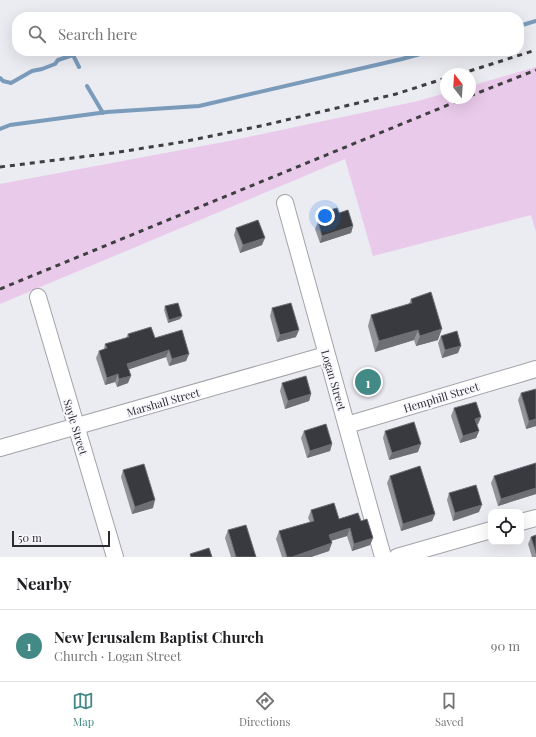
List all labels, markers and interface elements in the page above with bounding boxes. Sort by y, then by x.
search box [12,12,524,56]
icon: search [26,23,48,45]
text: Search here [58,24,137,44]
north arrow [440,68,476,104]
your location [315,206,335,226]
street label: Logan Street [318,348,350,412]
pin: 1 [355,367,381,397]
street label: Hemphill Street [401,378,481,416]
street label: Marshall Street [125,384,201,420]
street label: Sayle Street [60,397,92,457]
map controls [488,509,524,545]
button: locate [488,509,524,545]
scale bar [12,529,110,548]
text: 50 m [18,530,42,545]
text: Nearby [16,572,71,594]
text: New Jerusalem Baptist Church [54,627,264,647]
text: 1 [27,637,31,654]
text: 90 m [491,637,520,654]
text: Church · Logan Street [54,647,181,664]
tab: Map [72,690,94,729]
tab: Directions [239,690,290,729]
tab: Saved [435,690,464,729]

